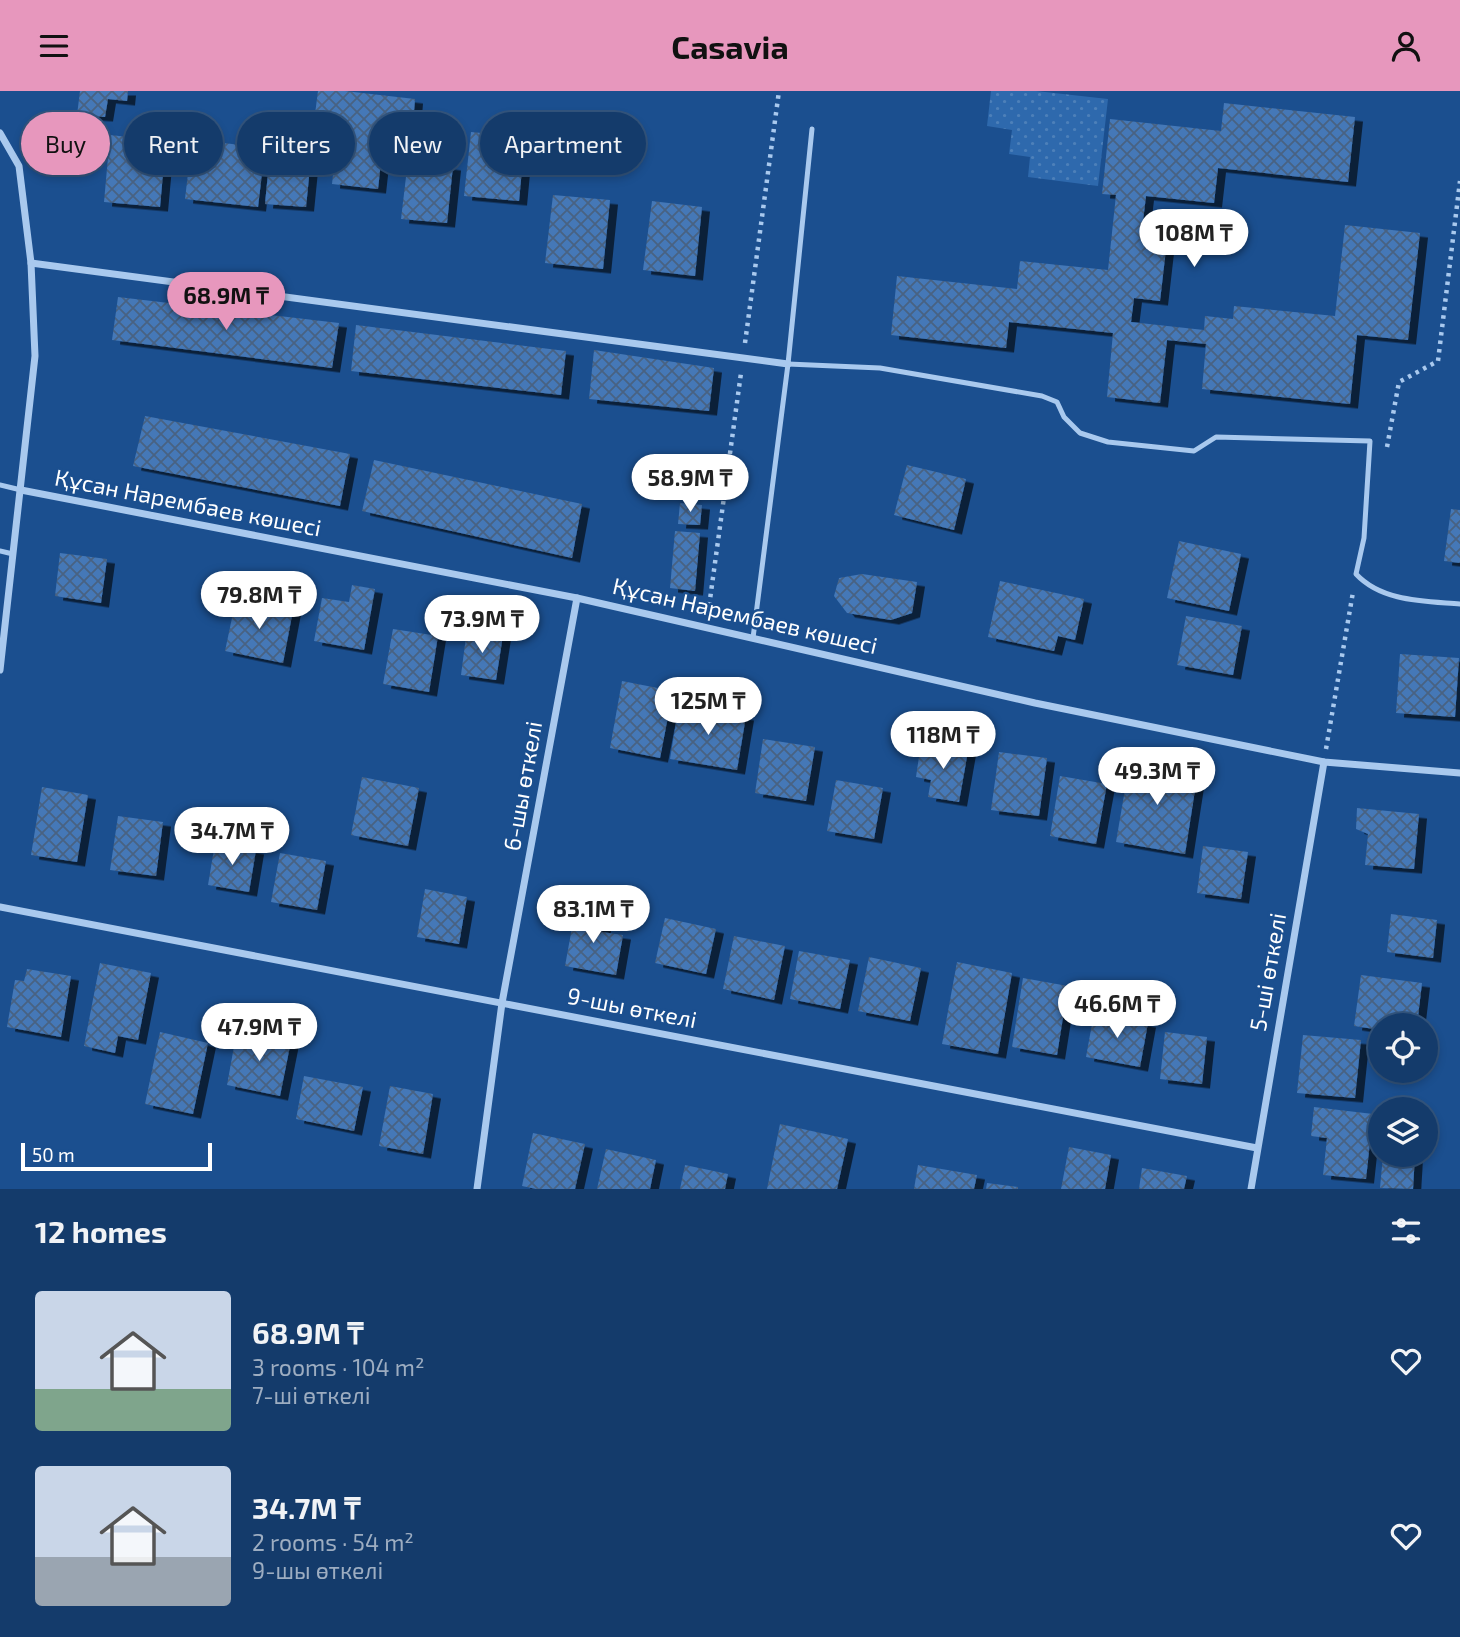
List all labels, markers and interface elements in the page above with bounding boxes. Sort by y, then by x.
icon: menu [35,27,73,65]
text: Casavia [671,27,789,65]
icon: person [1387,27,1425,65]
chip: Buy [21,112,110,175]
chip: Rent [124,112,223,175]
chip: Filters [237,112,355,175]
chip: New [369,112,466,175]
chip: Apartment [480,112,646,175]
pin: 108M ₸ [1137,209,1251,269]
text: 108M ₸ [1155,218,1233,246]
pin: 68.9M ₸ [161,273,291,332]
text: 68.9M ₸ [183,281,269,309]
pin: 58.9M ₸ [625,455,755,514]
street label: Құсан Нарембаев көшесі [53,462,324,542]
text: 58.9M ₸ [648,463,732,491]
pin: 79.8M ₸ [194,571,324,631]
street label: Құсан Нарембаев көшесі [610,571,880,659]
text: 79.8M ₸ [217,580,301,608]
pin: 73.9M ₸ [417,595,547,655]
text: 73.9M ₸ [441,604,523,632]
pin: 125M ₸ [651,677,765,737]
text: 125M ₸ [671,686,745,714]
pin: 118M ₸ [886,711,1000,771]
street label: 6-шы өткелі [497,719,547,853]
text: 118M ₸ [907,720,979,748]
pin: 49.3M ₸ [1092,747,1222,807]
text: 49.3M ₸ [1114,756,1200,784]
pin: 34.7M ₸ [167,807,297,867]
text: 34.7M ₸ [190,816,274,844]
pin: 83.1M ₸ [528,885,658,945]
text: 83.1M ₸ [553,894,633,922]
street label: 5-ші өткелі [1243,910,1291,1033]
street label: 9-шы өткелі [565,981,699,1033]
pin: 46.6M ₸ [1052,981,1182,1040]
text: 46.6M ₸ [1074,989,1160,1017]
pin: 47.9M ₸ [194,1003,324,1063]
text: 47.9M ₸ [217,1012,301,1040]
map controls [1368,1013,1438,1167]
button: locate [1368,1013,1438,1083]
button: layers [1368,1097,1438,1167]
scale bar [21,1140,212,1172]
text: 50 m [32,1143,75,1166]
icon: filters [1387,1212,1425,1250]
text: 12 homes [35,1213,167,1249]
text: 68.9M ₸ [252,1314,364,1350]
icon: home [91,1319,175,1403]
icon: heart [1387,1342,1425,1380]
text: 3 rooms · 104 m² [252,1353,424,1381]
text: 7-ші өткелі [252,1381,371,1409]
text: 34.7M ₸ [252,1489,361,1525]
icon: home [91,1494,175,1578]
icon: heart [1387,1517,1425,1555]
text: 2 rooms · 54 m² [252,1528,414,1556]
text: 9-шы өткелі [252,1556,383,1584]

